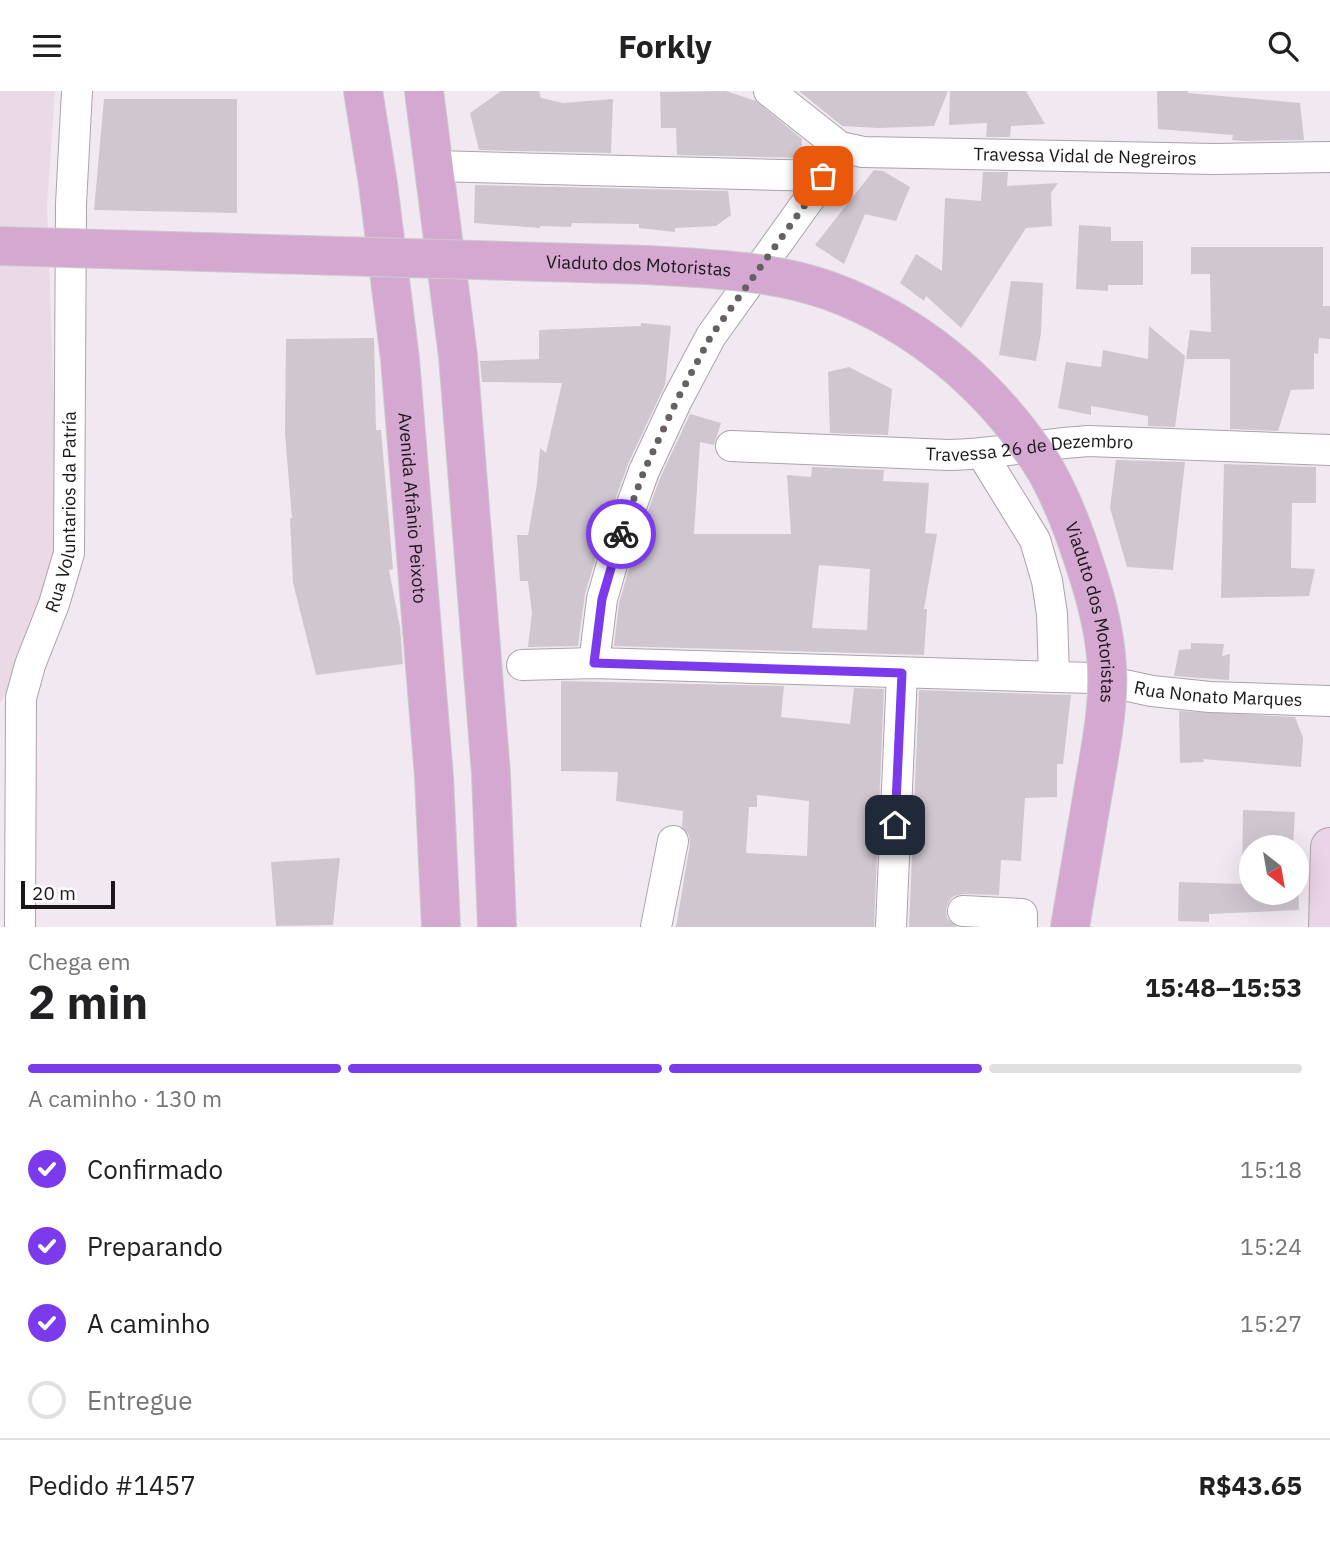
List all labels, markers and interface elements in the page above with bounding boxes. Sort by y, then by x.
text: Forkly [618,25,712,67]
icon: menu [28,27,66,65]
icon: search [1264,27,1302,65]
street label: Travessa Vidal de Negreiros [973,142,1197,170]
pin [793,146,853,206]
icon: bag [804,157,842,195]
street label: Viaduto dos Motoristas [546,250,732,282]
street label: Rua Voluntarios da Patría [40,411,81,616]
street label: Avenida Afrânio Peixoto [393,411,432,604]
street label: Travessa 26 de Dezembro [925,429,1134,466]
courier [586,499,656,569]
icon: bike [602,515,640,553]
street label: Viaduto dos Motoristas [1060,518,1119,704]
street label: Rua Nonato Marques [1132,675,1303,711]
pin [865,795,925,855]
icon: home [876,806,914,844]
north arrow [1239,835,1309,905]
map controls [1239,835,1309,905]
scale bar [21,878,116,910]
text: 20 m [32,881,76,905]
text: Chega em [28,946,130,976]
text: 15:48–15:53 [1145,970,1302,1004]
text: 2 min [28,972,148,1032]
text: A caminho · 130 m [28,1083,222,1113]
icon: check [28,1150,66,1188]
text: Confirmado [87,1152,223,1186]
text: 15:18 [1240,1154,1302,1184]
icon: check [28,1227,66,1265]
text: Preparando [87,1229,223,1263]
text: 15:24 [1240,1231,1302,1261]
icon: check [28,1304,66,1342]
text: A caminho [87,1306,210,1340]
text: 15:27 [1240,1308,1302,1338]
text: Entregue [87,1383,192,1417]
text: Pedido #1457 [28,1468,196,1502]
text: R$43.65 [1198,1468,1302,1502]

